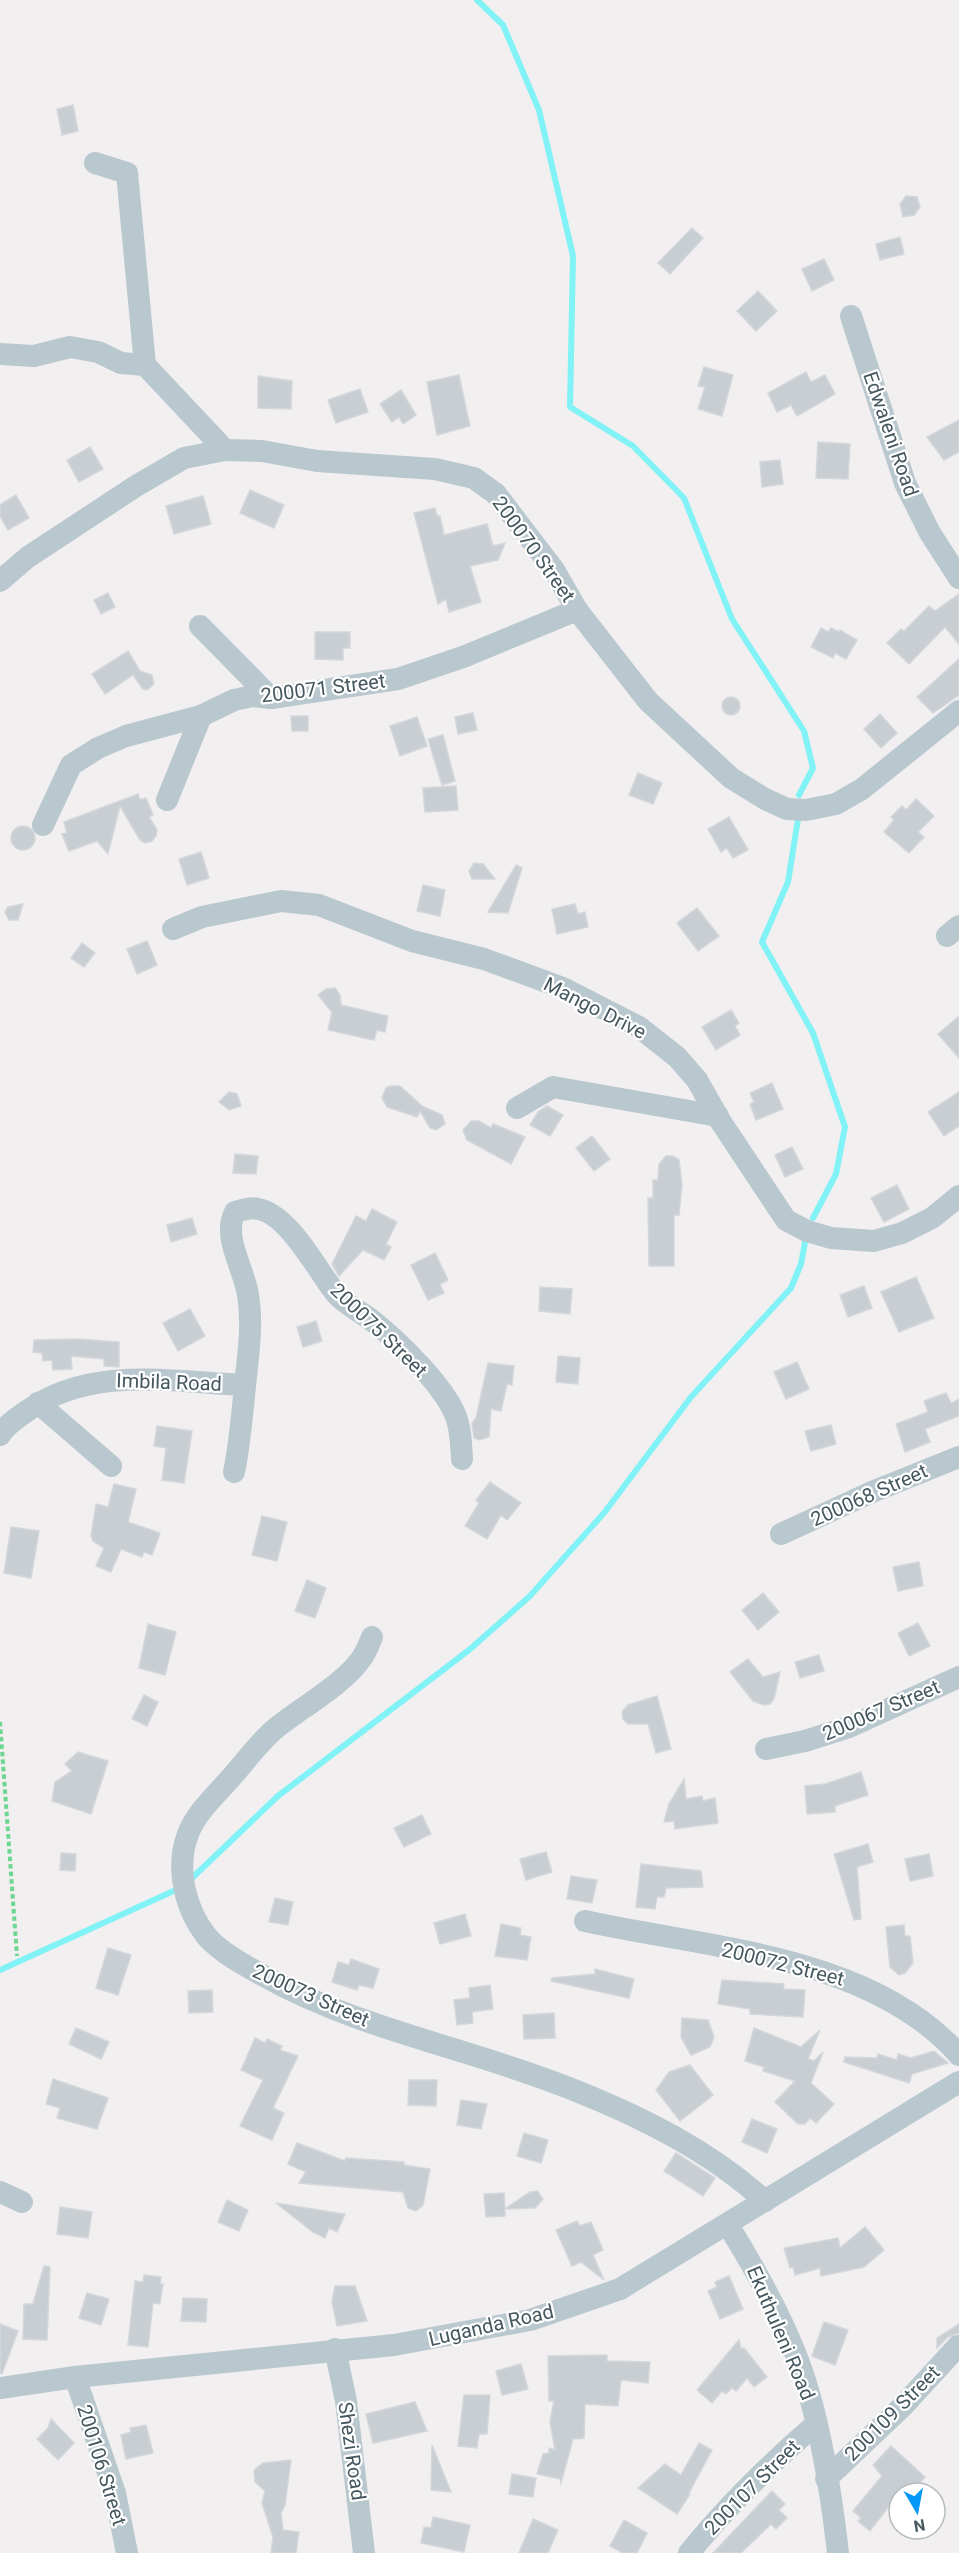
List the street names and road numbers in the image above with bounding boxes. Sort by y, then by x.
street label: Edwaleni Road [858,368,924,500]
street label: 200070 Street [488,491,580,607]
street label: 200071 Street [259,668,387,708]
street label: Mango Drive [540,972,650,1044]
street label: 200075 Street [326,1278,432,1382]
street label: Imbila Road [116,1368,222,1396]
street label: 200068 Street [807,1459,931,1531]
street label: 200067 Street [819,1674,943,1746]
street label: 200072 Street [719,1937,847,1991]
street label: 200073 Street [249,1959,373,2031]
street label: Ekuthuleni Road [742,2262,820,2404]
street label: Luganda Road [426,2299,556,2351]
street label: 200109 Street [839,2360,945,2466]
street label: Shezi Road [333,2400,371,2502]
street label: 200106 Street [72,2402,132,2528]
street label: 200107 Street [699,2434,805,2540]

